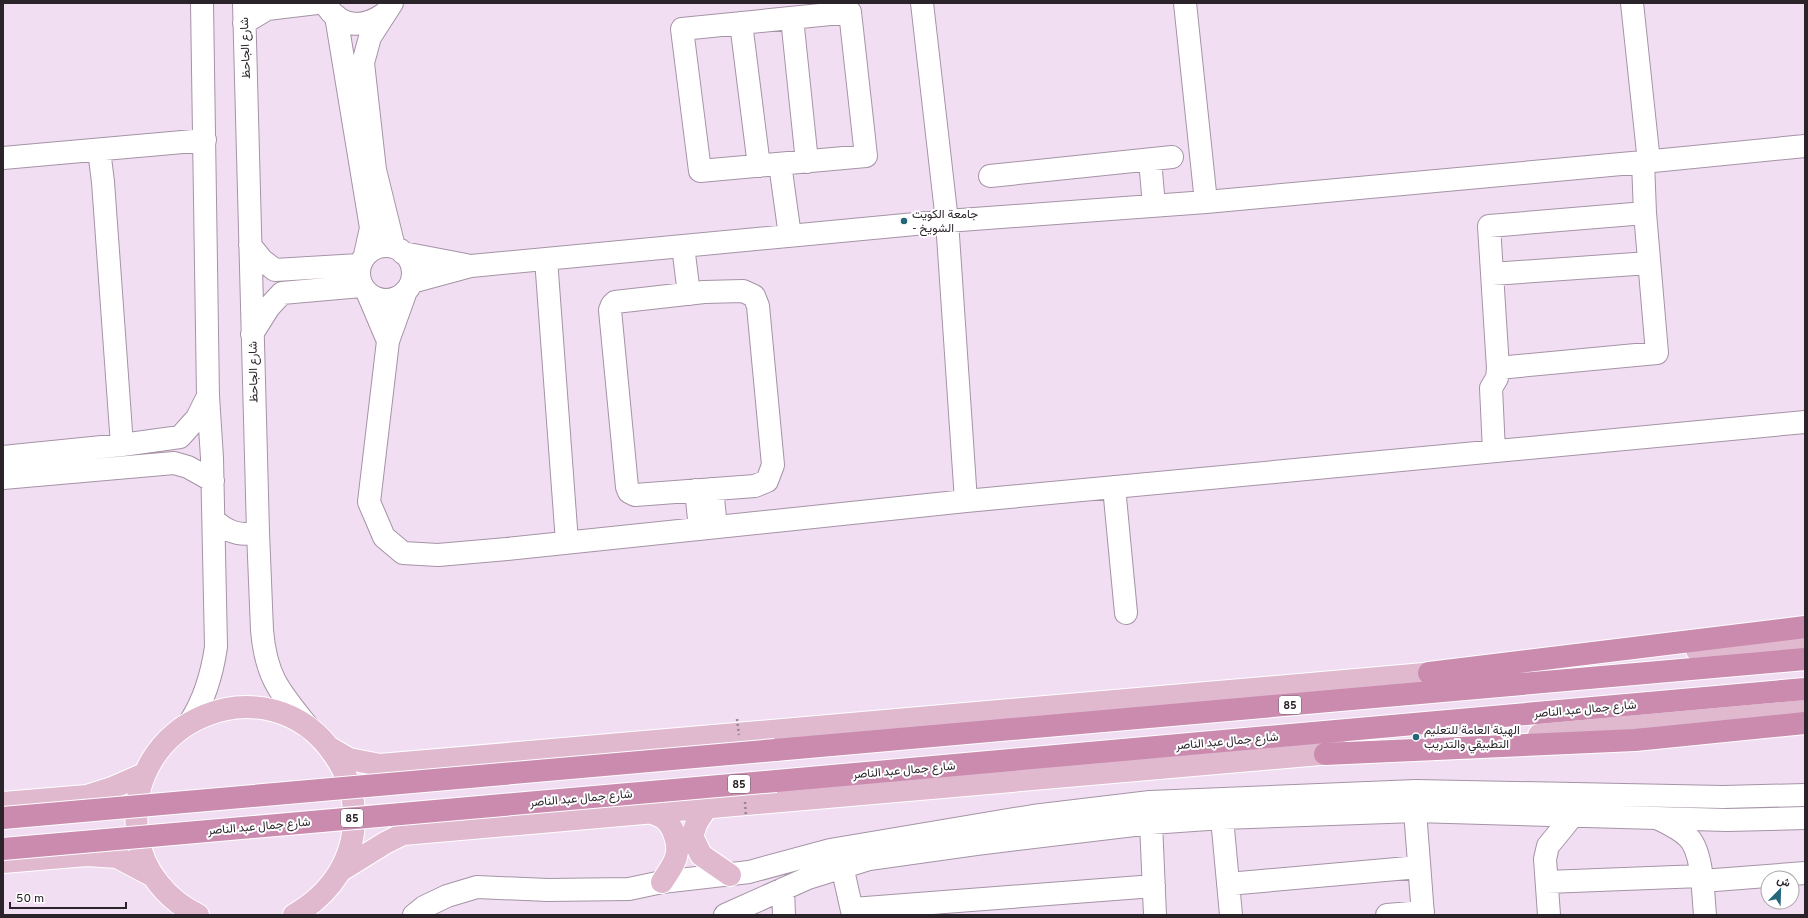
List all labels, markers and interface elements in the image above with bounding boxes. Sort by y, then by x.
street label: شارع الجاحظ [237,17,255,79]
place label: جامعة الكويت - الشويخ [912,207,978,237]
marker: جامعة الكويت - الشويخ [899,216,909,226]
street label: شارع الجاحظ [245,341,263,403]
road number: 85 [1279,696,1301,714]
street label: شارع جمال عبد الناصر [1532,698,1637,723]
place label: الهيئة العامة للتعليم التطبيقي والتدريب [1424,723,1520,754]
street label: شارع جمال عبد الناصر [1174,730,1279,755]
marker: الهيئة العامة للتعليم التطبيقي والتدريب [1411,732,1421,742]
street label: شارع جمال عبد الناصر [851,759,956,784]
road number: 85 [728,775,750,793]
street label: شارع جمال عبد الناصر [528,787,633,812]
road number: 85 [341,809,363,827]
street label: شارع جمال عبد الناصر [206,815,311,840]
north arrow [1760,870,1800,910]
text: ش [1775,873,1792,891]
scale bar [10,884,126,910]
text: 50 m [16,891,44,907]

